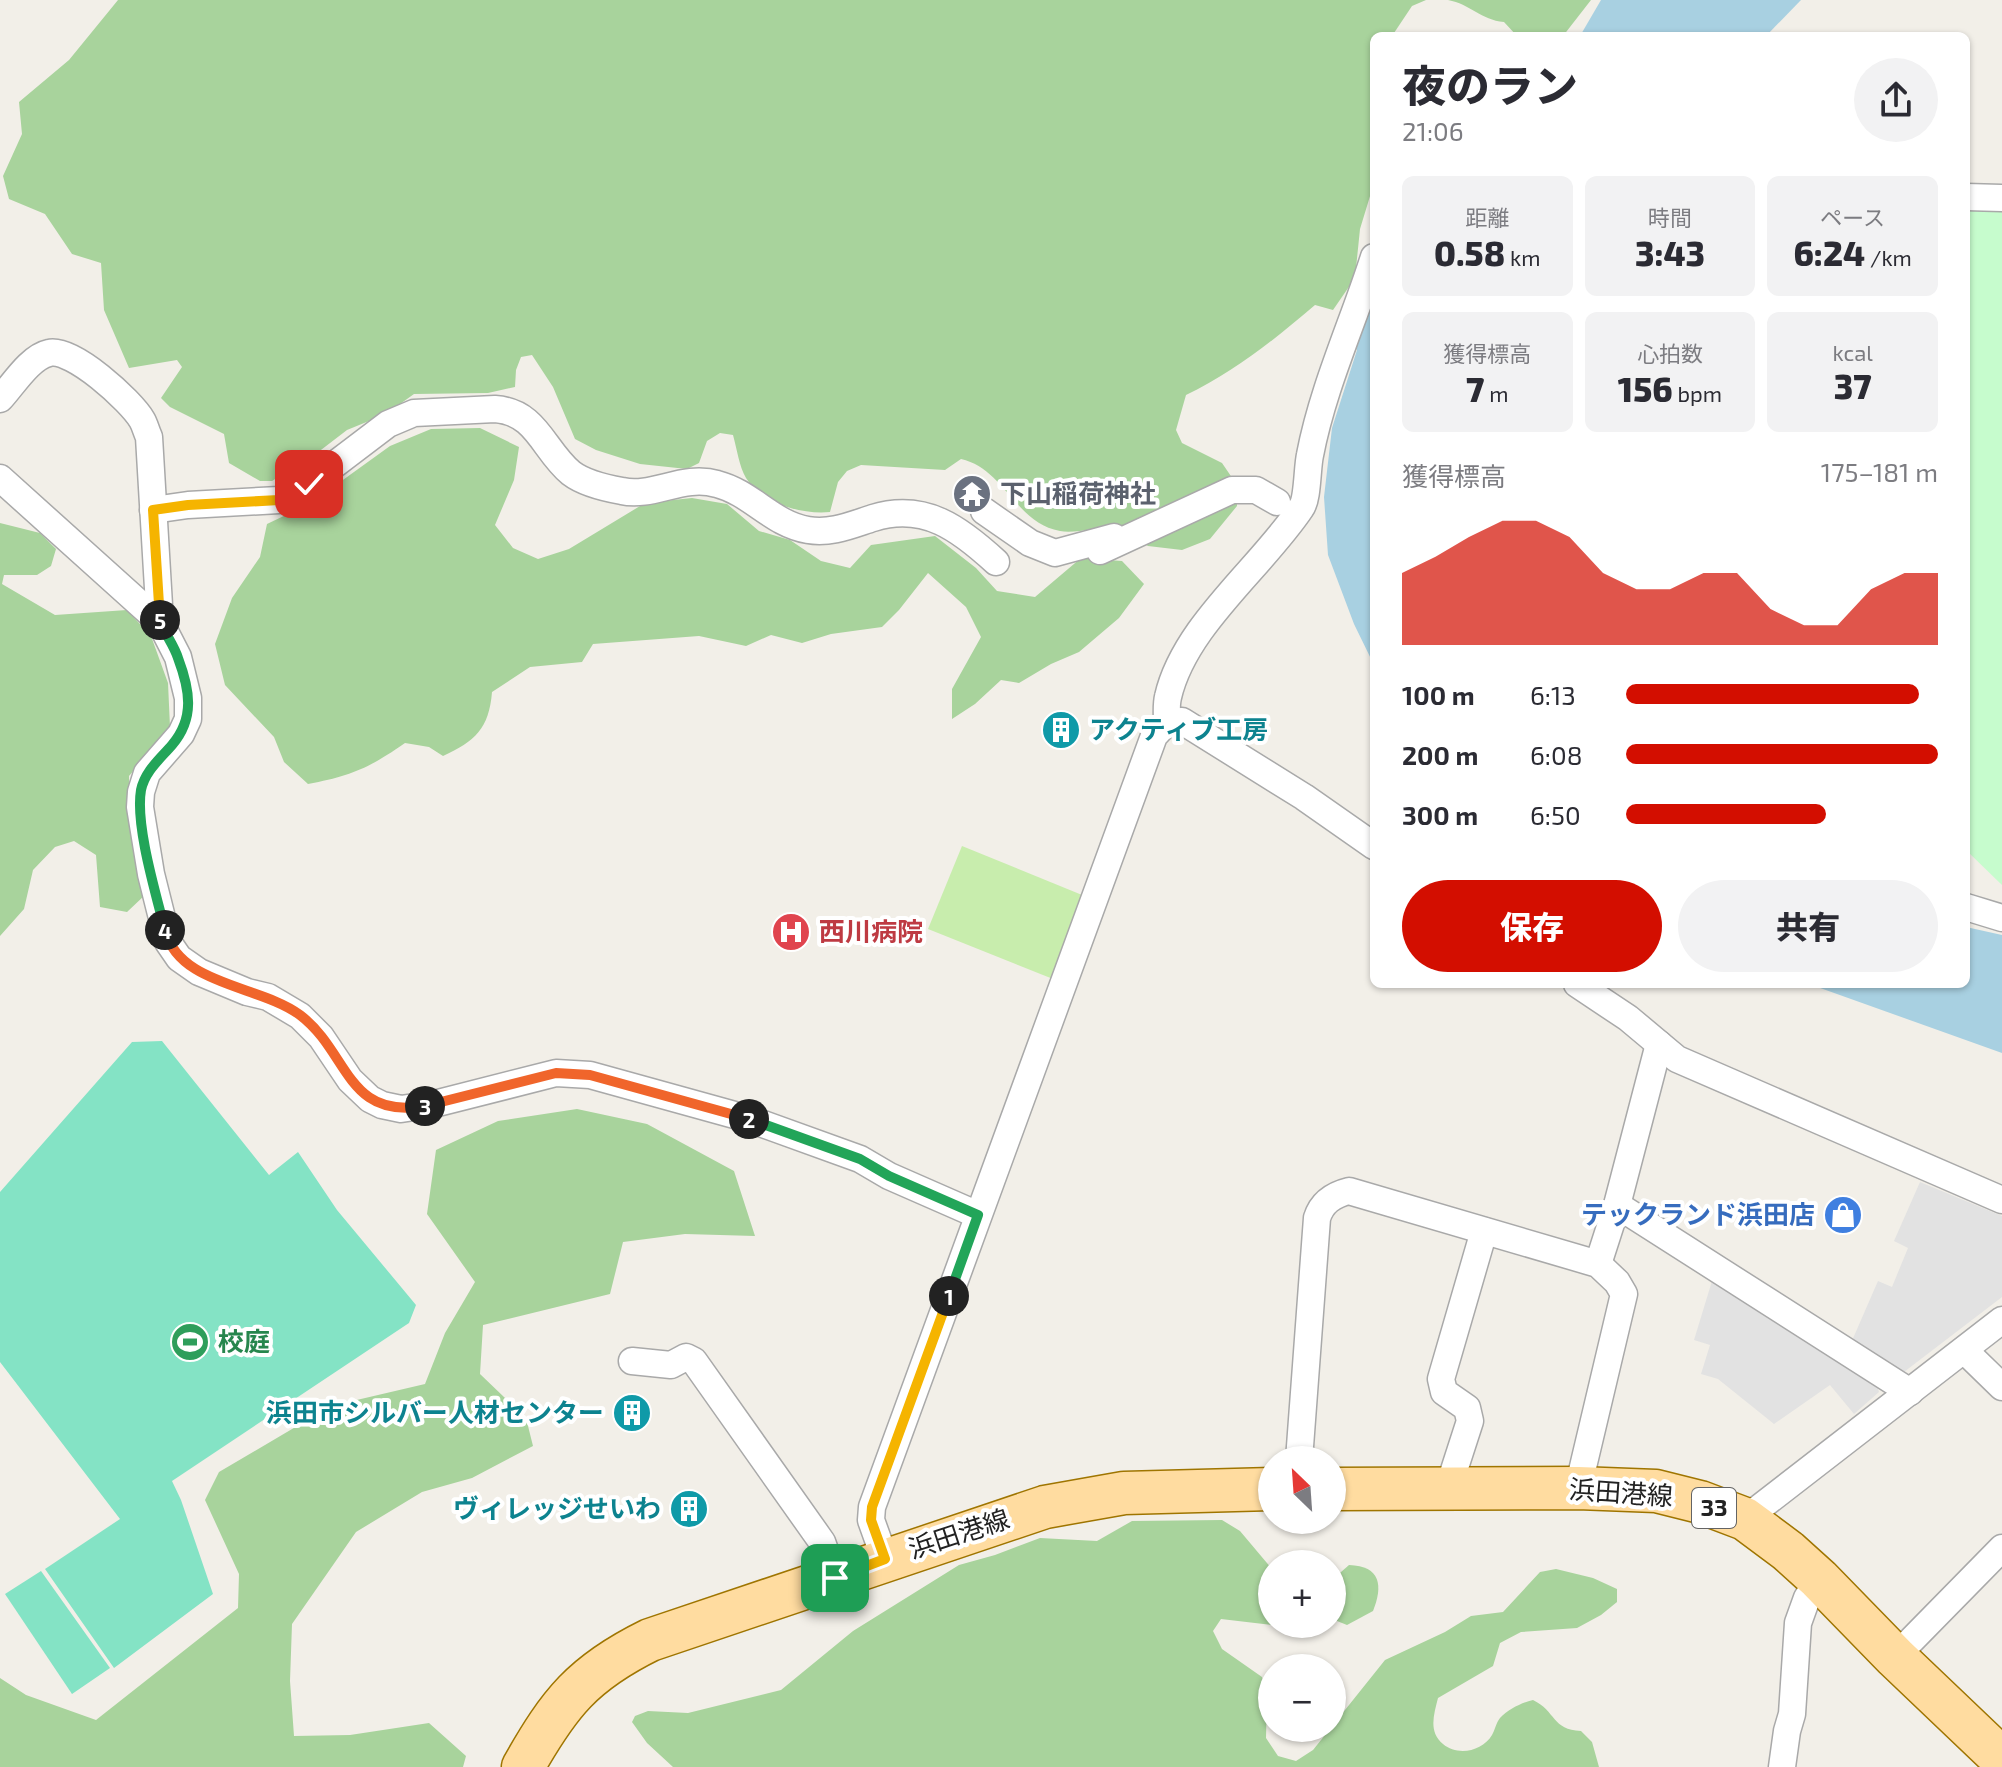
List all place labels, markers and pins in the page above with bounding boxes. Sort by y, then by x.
pin [275,450,343,518]
temple icon: 下山稲荷神社 [951,473,993,515]
place label: 下山稲荷神社 [1000,477,1156,508]
pin: 5 [140,600,180,640]
building icon: アクティブ工房 [1040,709,1082,751]
place label: アクティブ工房 [1089,713,1268,744]
pin: 4 [145,910,185,950]
hospital icon: 西川病院 [770,911,812,953]
place label: 西川病院 [819,915,923,946]
pin: 3 [405,1086,445,1126]
pin: 2 [729,1099,769,1139]
shop icon: テックランド浜田店 [1822,1194,1864,1236]
place label: テックランド浜田店 [1581,1198,1815,1229]
pin: 1 [929,1276,969,1316]
sports icon: 校庭 [169,1321,211,1363]
place label: 校庭 [218,1325,270,1356]
building icon: 浜田市シルバー人材センター [611,1392,653,1434]
place label: 浜田市シルバー人材センター [266,1396,604,1427]
building icon: ヴィレッジせいわ [668,1488,710,1530]
place label: ヴィレッジせいわ [453,1492,661,1523]
pin [801,1544,869,1612]

